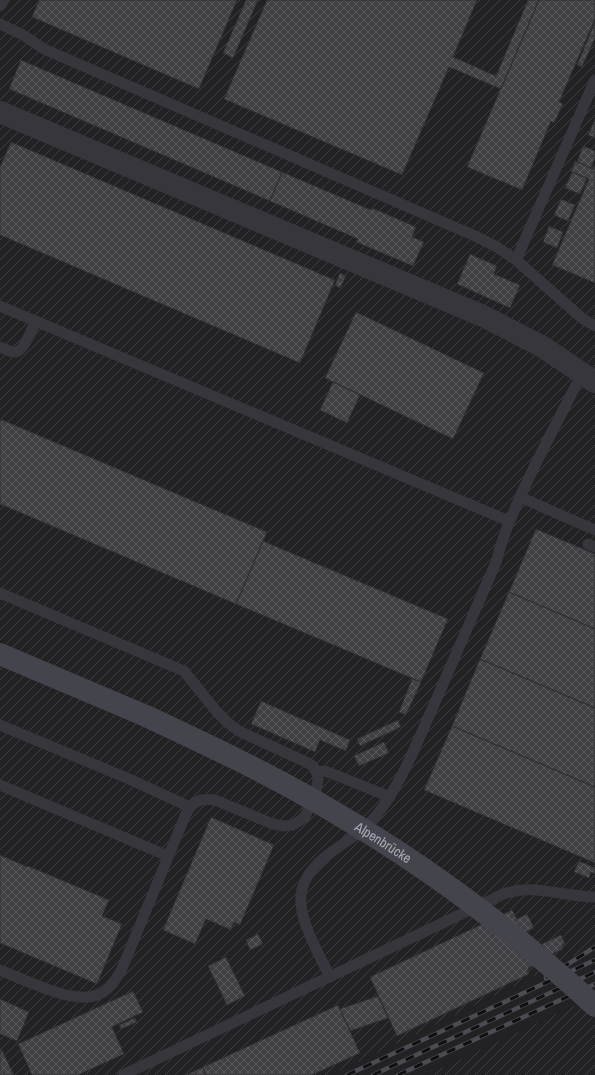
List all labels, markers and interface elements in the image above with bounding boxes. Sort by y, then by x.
street label: Alpenbrücke [351,817,415,867]

